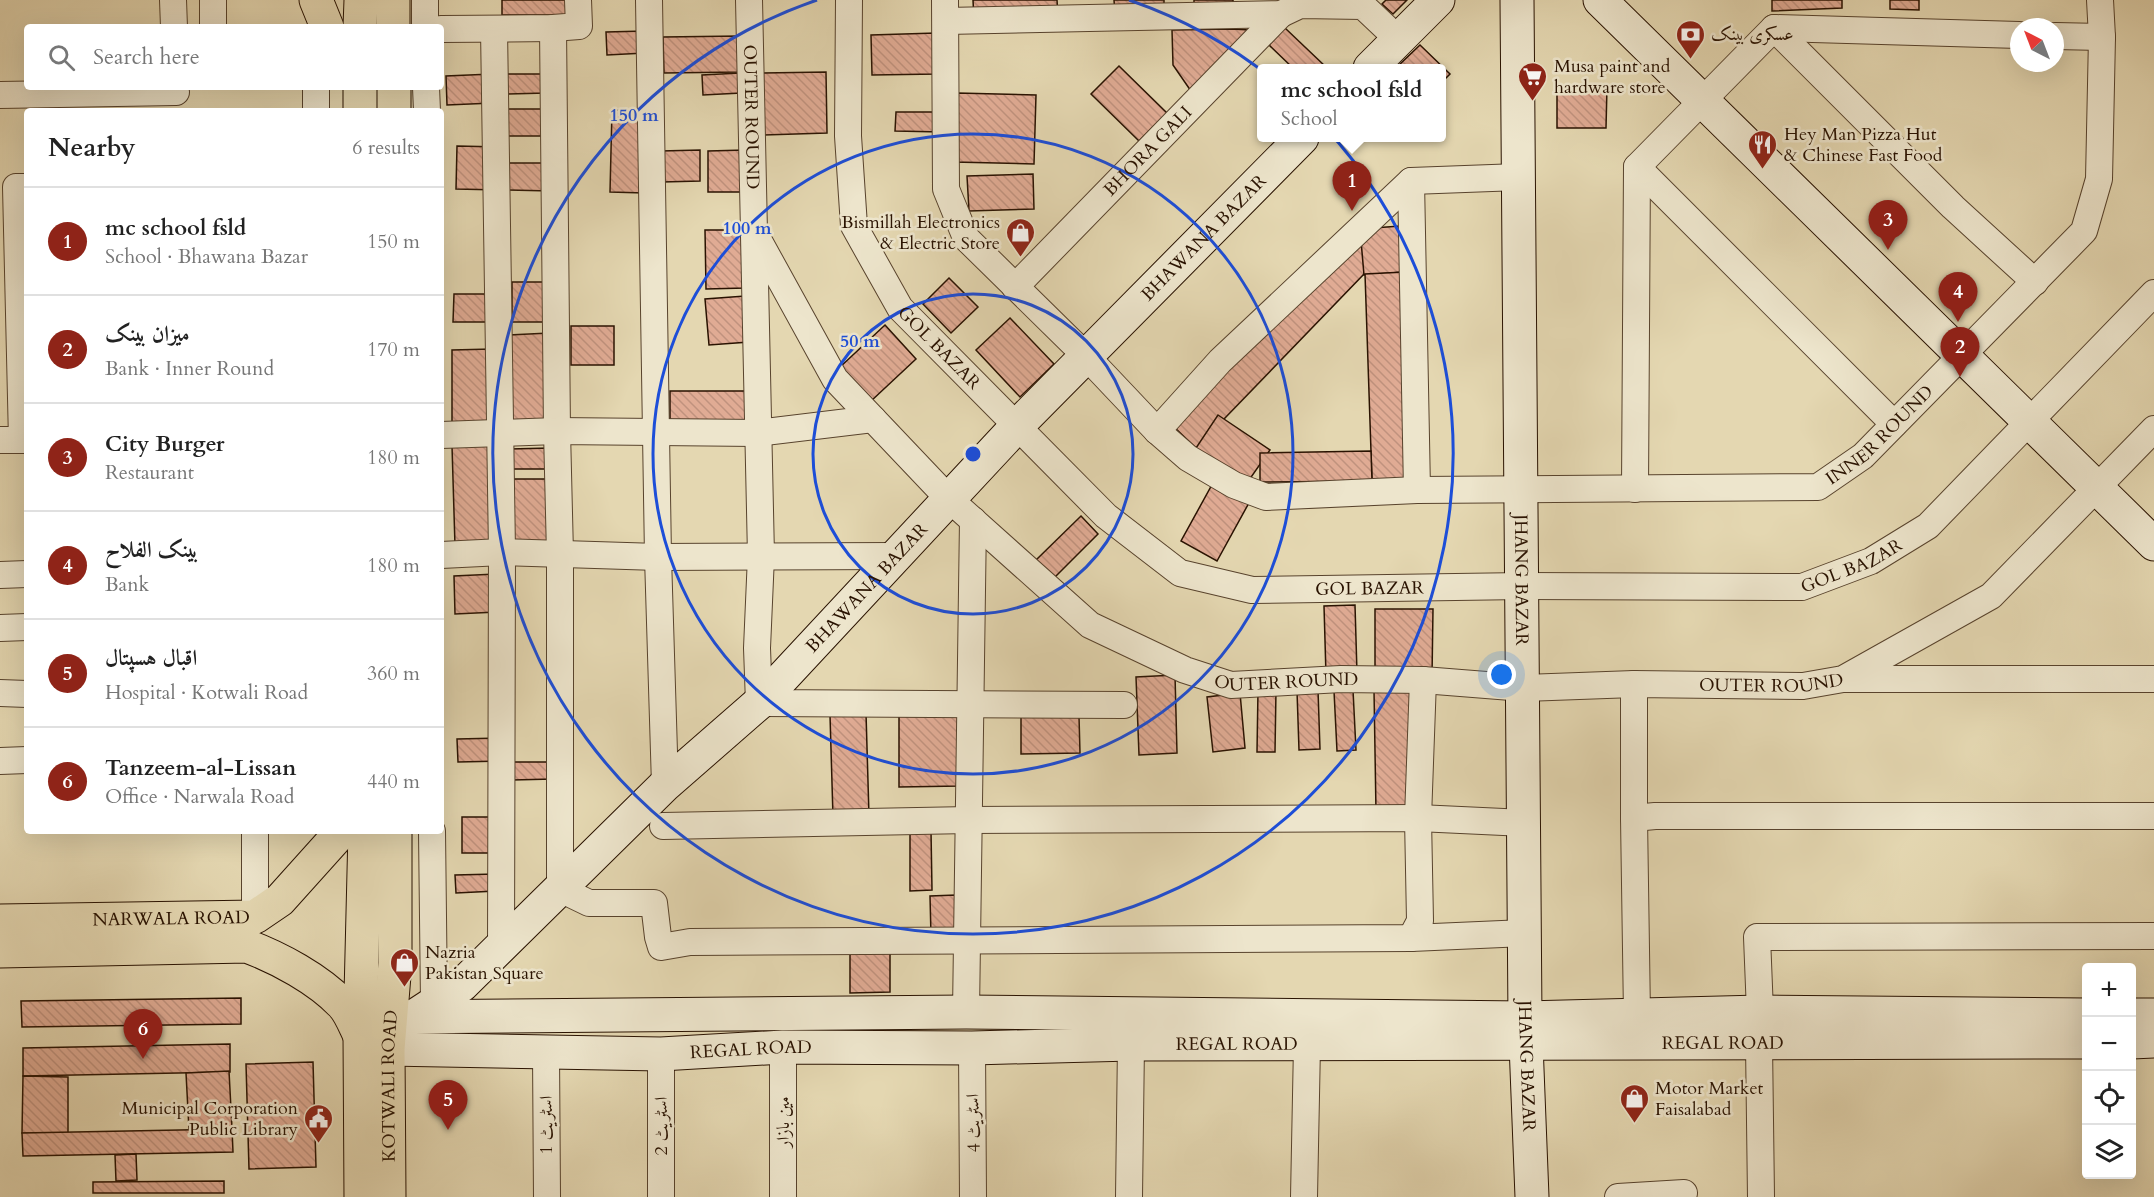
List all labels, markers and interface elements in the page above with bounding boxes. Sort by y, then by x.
bank icon: عسکری بینک [1674,18,1706,60]
north arrow [2010,18,2064,72]
place label: عسکری بینک [1711,22,1794,47]
search box [24,24,444,90]
icon: search [45,41,78,74]
text: Search here [93,42,200,72]
street label: OUTER ROUND [737,44,765,190]
place label: Musa paint and hardware store [1554,54,1671,100]
supermarket icon: Musa paint and hardware store [1517,60,1549,102]
popup [1257,64,1446,142]
text: mc school fsld [1281,75,1422,105]
street label: BHORA GALI [1098,101,1198,202]
text: 150 m [609,103,659,128]
text: School [1281,105,1338,132]
place label: Hey Man Pizza Hut & Chinese Fast Food [1784,122,1943,168]
restaurant icon: Hey Man Pizza Hut & Chinese Fast Food [1747,128,1779,170]
text: Nearby [48,130,136,165]
text: 6 results [352,134,420,161]
pin: 1 [1332,162,1372,211]
street label: BHAWANA BAZAR [1136,169,1273,307]
pin: 3 [1868,200,1908,250]
place label: Bismillah Electronics & Electric Store [841,210,1000,256]
text: mc school fsld [105,213,246,243]
text: 100 m [722,216,772,241]
shop icon: Bismillah Electronics & Electric Store [1005,216,1037,258]
text: 1 [62,228,73,255]
text: 150 m [367,228,420,255]
text: School · Bhawana Bazar [105,243,308,270]
pin: 4 [1938,272,1978,322]
street label: GOL BAZAR [892,301,986,396]
text: میزان بینک [105,319,190,349]
pin: 2 [1940,328,1980,377]
text: 50 m [840,329,880,354]
text: 2 [62,336,73,363]
text: 170 m [367,336,420,363]
text: Bank · Inner Round [105,355,274,382]
street label: INNER ROUND [1821,380,1939,491]
text: City Burger [105,429,225,459]
text: 3 [62,444,73,471]
text: 180 m [367,444,420,471]
centre of rings [963,444,983,464]
text: Restaurant [105,459,194,486]
street label: JHANG BAZAR [1508,511,1534,646]
street label: BHAWANA BAZAR [800,517,934,658]
street label: GOL BAZAR [1797,533,1907,599]
text: بینک الفلاح [105,535,198,565]
text: 4 [62,552,73,579]
text: 180 m [367,552,420,579]
text: Bank [105,571,149,598]
street label: GOL BAZAR [1315,575,1425,602]
text: اقبال ہسپتال [105,643,197,673]
text: 5 [62,660,73,687]
text: 360 m [367,660,420,687]
your location [1487,660,1516,689]
street label: OUTER ROUND [1210,667,1358,698]
street label: OUTER ROUND [1699,667,1845,699]
text: Hospital · Kotwali Road [105,679,308,706]
text: Tanzeem-al-Lissan [105,753,296,783]
text: 6 [62,768,73,795]
text: 440 m [367,768,420,795]
text: Office · Narwala Road [105,783,294,810]
street label: NARWALA ROAD [92,905,250,933]
place label: Nazria Pakistan Square [425,940,544,986]
shop icon: Nazria Pakistan Square [388,946,420,988]
map controls [2082,963,2136,1179]
button: + [2082,963,2136,1017]
street label: JHANG BAZAR [1512,997,1541,1133]
street label: KOTWALI ROAD [376,1009,404,1162]
pin: 6 [124,1010,162,1059]
button: − [2082,1017,2136,1071]
street label: REGAL ROAD [1662,1031,1784,1056]
street label: REGAL ROAD [1176,1032,1298,1057]
street label: REGAL ROAD [689,1035,812,1065]
button: locate [2082,1071,2136,1125]
place label: Motor Market Faisalabad [1655,1076,1764,1122]
pin: 5 [428,1080,468,1130]
shop icon: Motor Market Faisalabad [1618,1082,1650,1124]
street label: اسٹریٹ 4 [960,1093,987,1153]
place label: Municipal Corporation Public Library [121,1096,299,1142]
street label: اسٹریٹ 1 [534,1096,559,1154]
street label: مین بازار [771,1096,796,1150]
street label: اسٹریٹ 2 [649,1097,674,1155]
public building icon: Municipal Corporation Public Library [303,1102,335,1144]
button: layers [2082,1125,2136,1179]

